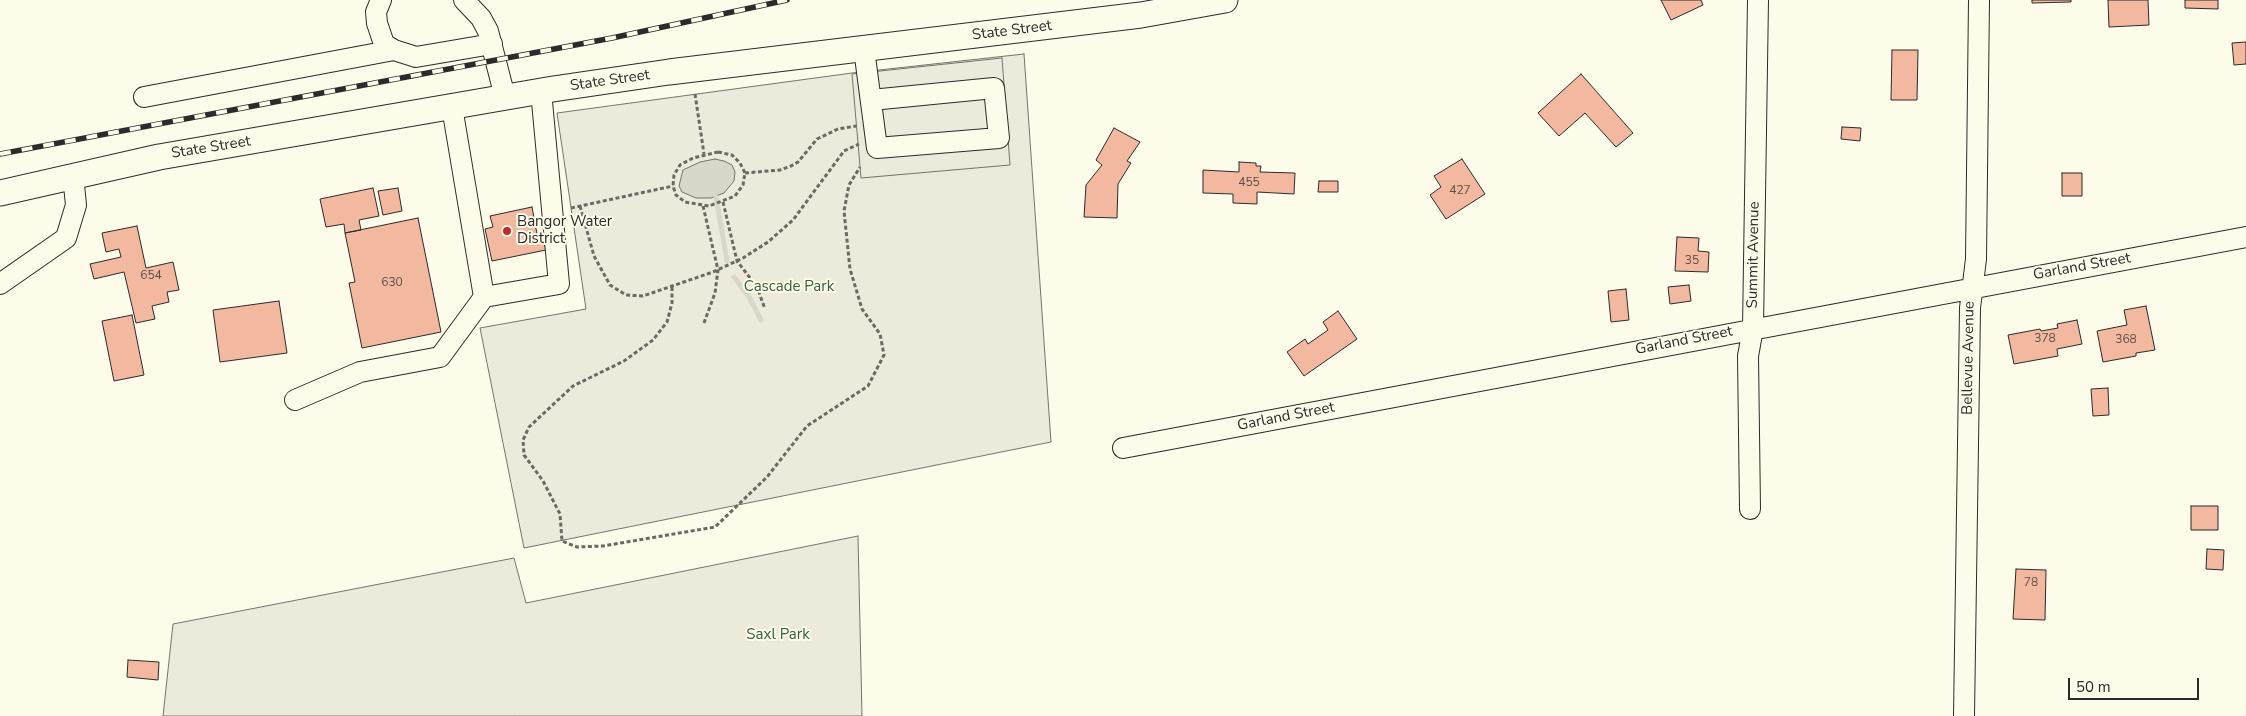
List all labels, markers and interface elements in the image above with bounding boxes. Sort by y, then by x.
street label: State Street [971,17,1053,45]
street label: State Street [569,66,651,96]
street label: State Street [170,133,252,163]
house number: 455 [1238,176,1260,190]
house number: 427 [1449,184,1471,198]
street label: Summit Avenue [1744,201,1764,309]
place label: Bangor Water District [517,213,612,248]
marker: Bangor Water District [501,225,513,237]
street label: Garland Street [2032,250,2132,284]
house number: 35 [1685,254,1699,268]
house number: 654 [140,269,162,283]
house number: 630 [381,276,403,290]
park label: Cascade Park [744,278,834,296]
street label: Bellevue Avenue [1959,301,1979,415]
street label: Garland Street [1634,323,1734,359]
house number: 378 [2034,332,2056,346]
house number: 368 [2115,333,2137,347]
street label: Garland Street [1236,399,1336,435]
house number: 78 [2024,576,2038,590]
park label: Saxl Park [746,626,810,644]
scale bar [2071,668,2202,700]
text: 50 m [2076,677,2111,697]

